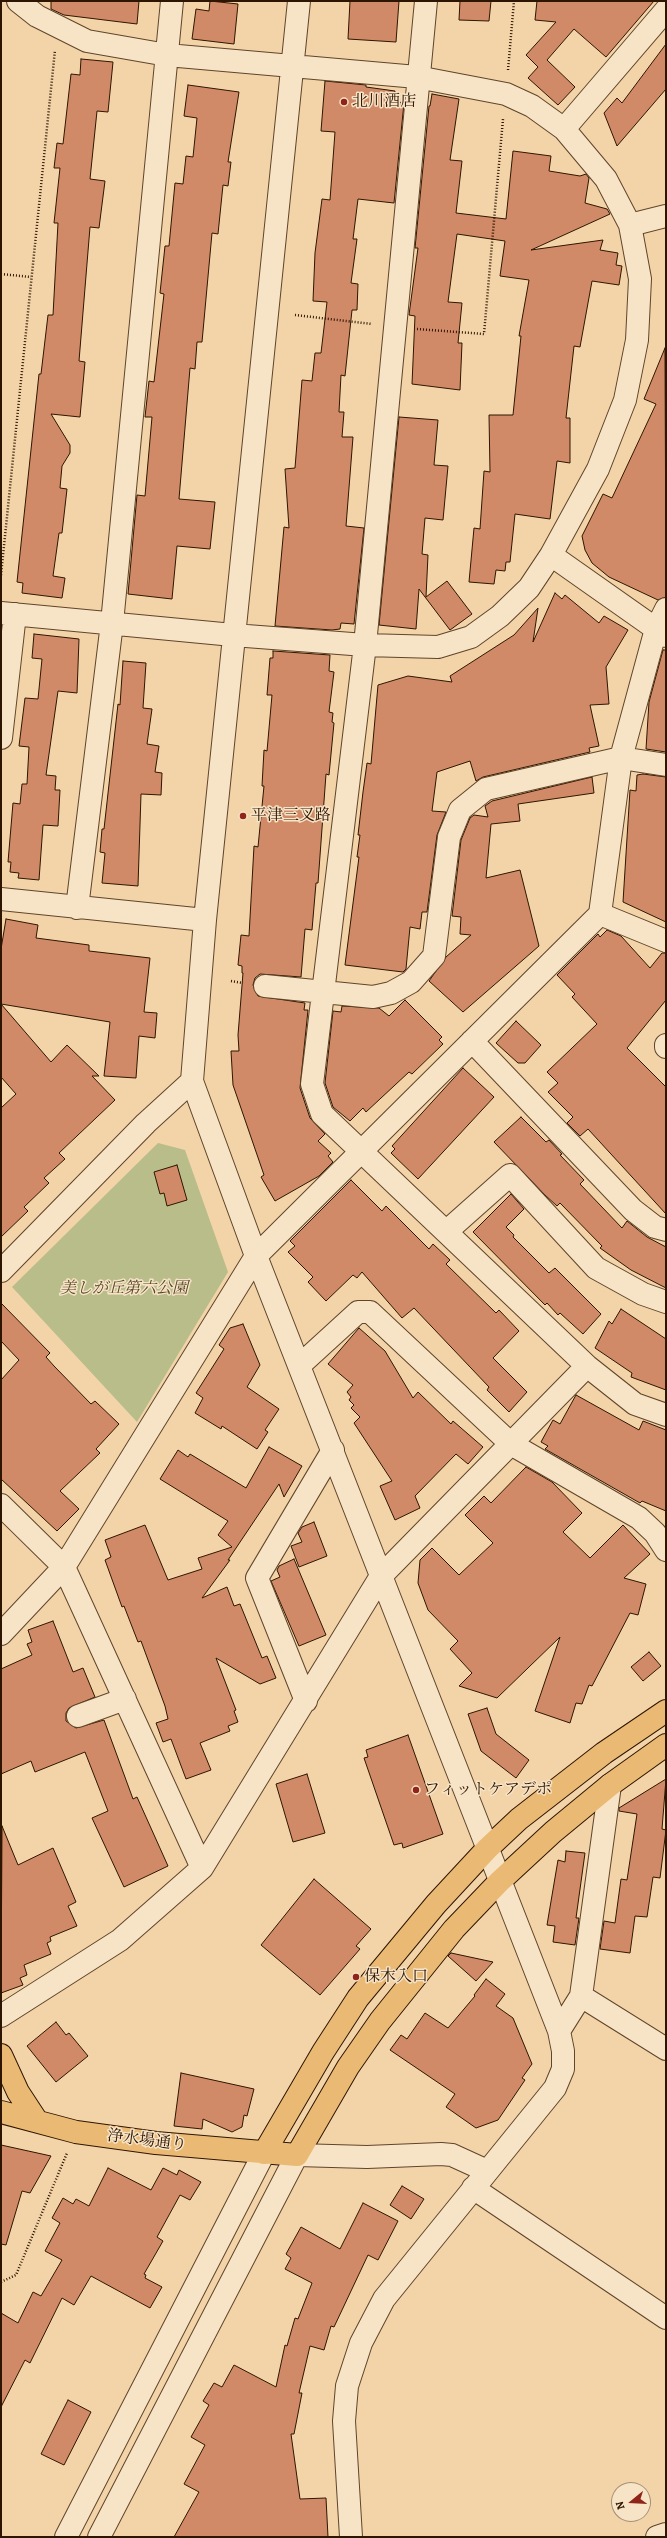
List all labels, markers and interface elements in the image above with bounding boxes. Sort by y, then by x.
place label: 北川酒店 [352,92,416,112]
marker: 北川酒店 [339,97,349,107]
place label: 平津三叉路 [251,806,331,826]
marker: 平津三叉路 [238,811,248,821]
park label: 美しが丘第六公園 [60,1279,188,1299]
place label: フィットケアデポ [424,1780,552,1800]
marker: フィットケアデポ [411,1785,421,1795]
place label: 保木入口 [364,1967,428,1987]
marker: 保木入口 [351,1972,361,1982]
street label: 浄水場通り [106,2127,188,2155]
north arrow [611,2482,651,2522]
text: N [612,2499,628,2512]

